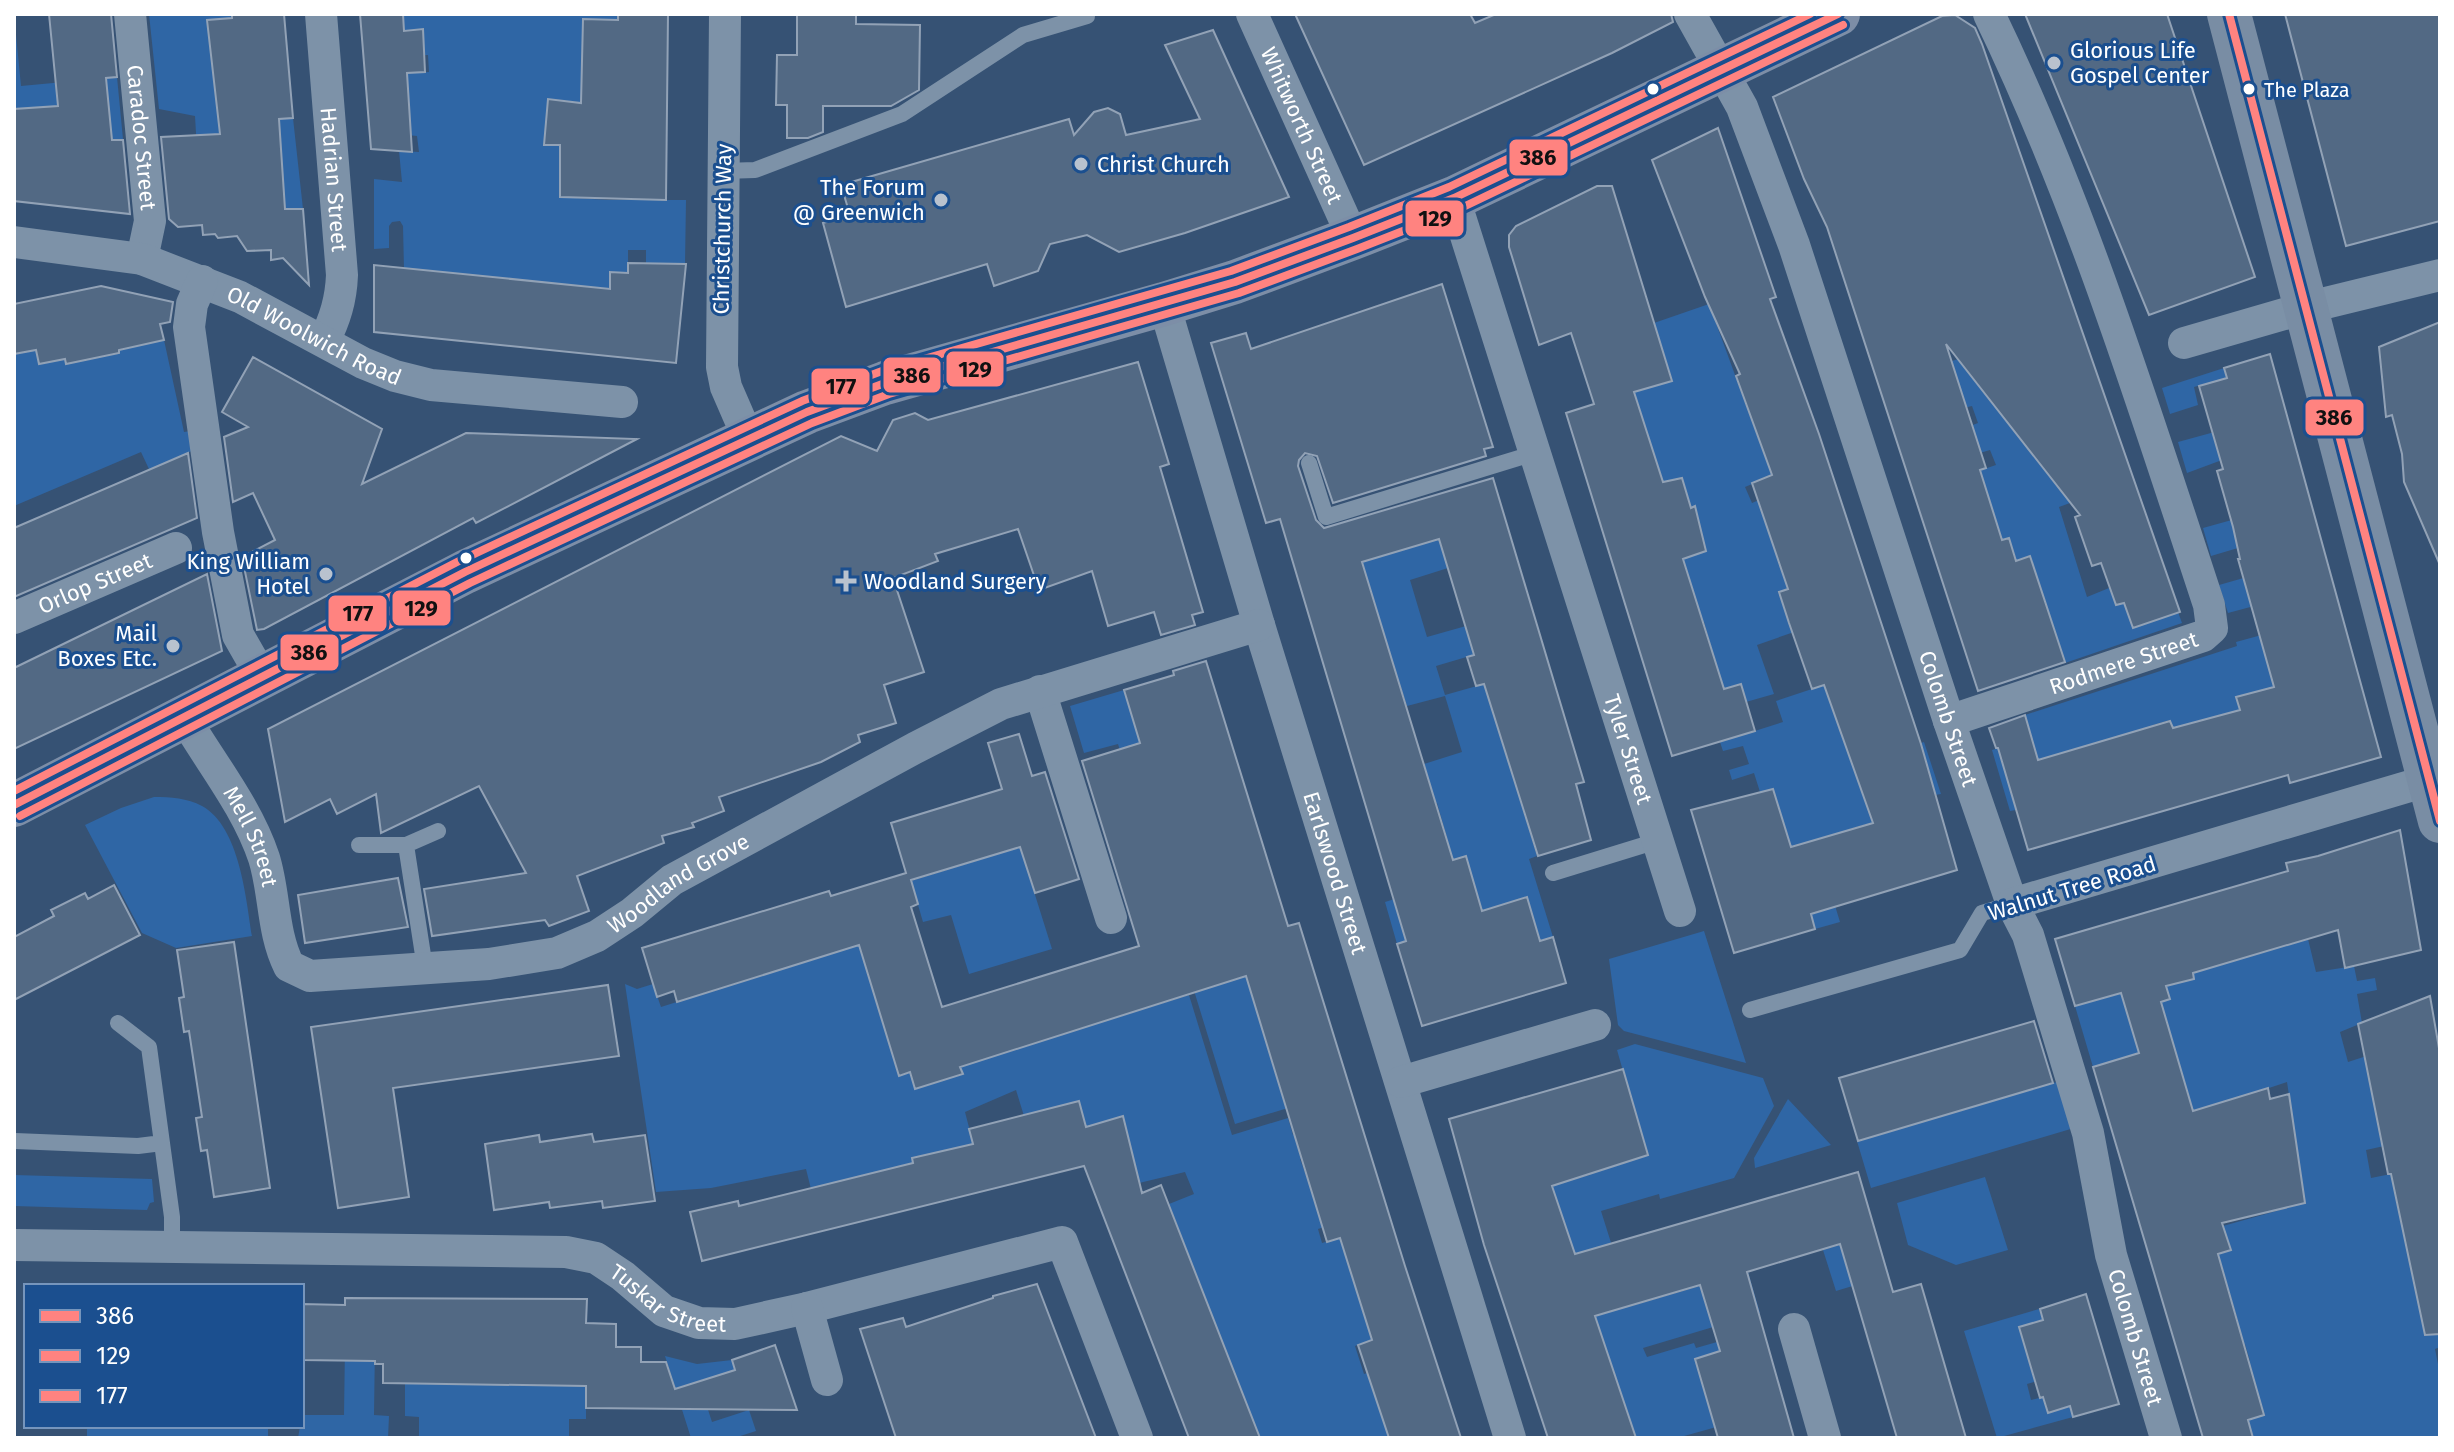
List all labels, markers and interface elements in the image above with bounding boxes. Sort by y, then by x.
place label: Glorious Life Gospel Center [2070,37,2210,89]
street label: Whitworth Street [1255,43,1349,208]
marker: Glorious Life Gospel Center [2045,54,2063,72]
street label: Caradoc Street [121,64,162,211]
place label: The Plaza [2264,78,2350,102]
unlabelled marker [1645,81,1661,97]
marker: The Plaza [2241,81,2257,97]
street label: Hadrian Street [315,106,353,253]
line badge: 386 [1508,138,1569,177]
street label: Christchurch Way [708,143,737,315]
text: 386 [1519,144,1556,171]
place label: Christ Church [1097,151,1230,178]
marker: Christ Church [1072,155,1090,173]
place label: The Forum @ Greenwich [793,174,925,226]
marker: The Forum @ Greenwich [932,191,950,209]
line badge: 129 [1404,199,1465,238]
text: 129 [1418,205,1452,232]
street label: Old Woolwich Road [223,280,405,391]
line badge: 129 [945,350,1005,388]
line badge: 386 [882,356,942,394]
text: 129 [958,356,992,383]
text: 386 [893,362,930,389]
line badge: 177 [810,367,871,406]
text: 177 [826,373,856,400]
line badge: 386 [2304,398,2365,437]
text: 386 [2315,404,2352,431]
street label: Orlop Street [34,547,156,620]
place label: King William Hotel [186,548,310,600]
unlabelled marker [458,550,474,566]
marker: King William Hotel [317,565,335,583]
place label: Woodland Surgery [864,568,1047,595]
marker: Woodland Surgery [835,570,857,592]
line badge: 129 [391,589,452,627]
line badge: 177 [327,594,388,633]
text: 129 [404,595,438,622]
text: 177 [343,600,373,627]
place label: Mail Boxes Etc. [57,620,157,672]
street label: Rodmere Street [2046,626,2202,701]
line badge: 386 [279,633,340,672]
marker: Mail Boxes Etc. [164,637,182,655]
text: 386 [290,639,327,666]
street label: Colomb Street [1913,647,1983,790]
street label: Tyler Street [1598,691,1658,807]
street label: Mell Street [217,781,283,889]
street label: Earlswood Street [1297,788,1373,958]
street label: Woodland Grove [602,828,754,939]
street label: Walnut Tree Road [1985,850,2159,927]
street label: Tuskar Street [605,1258,727,1338]
street label: Colomb Street [2102,1266,2169,1409]
legend [24,1284,304,1428]
text: 386 [96,1302,134,1330]
text: 129 [96,1342,131,1370]
text: 177 [96,1382,128,1410]

